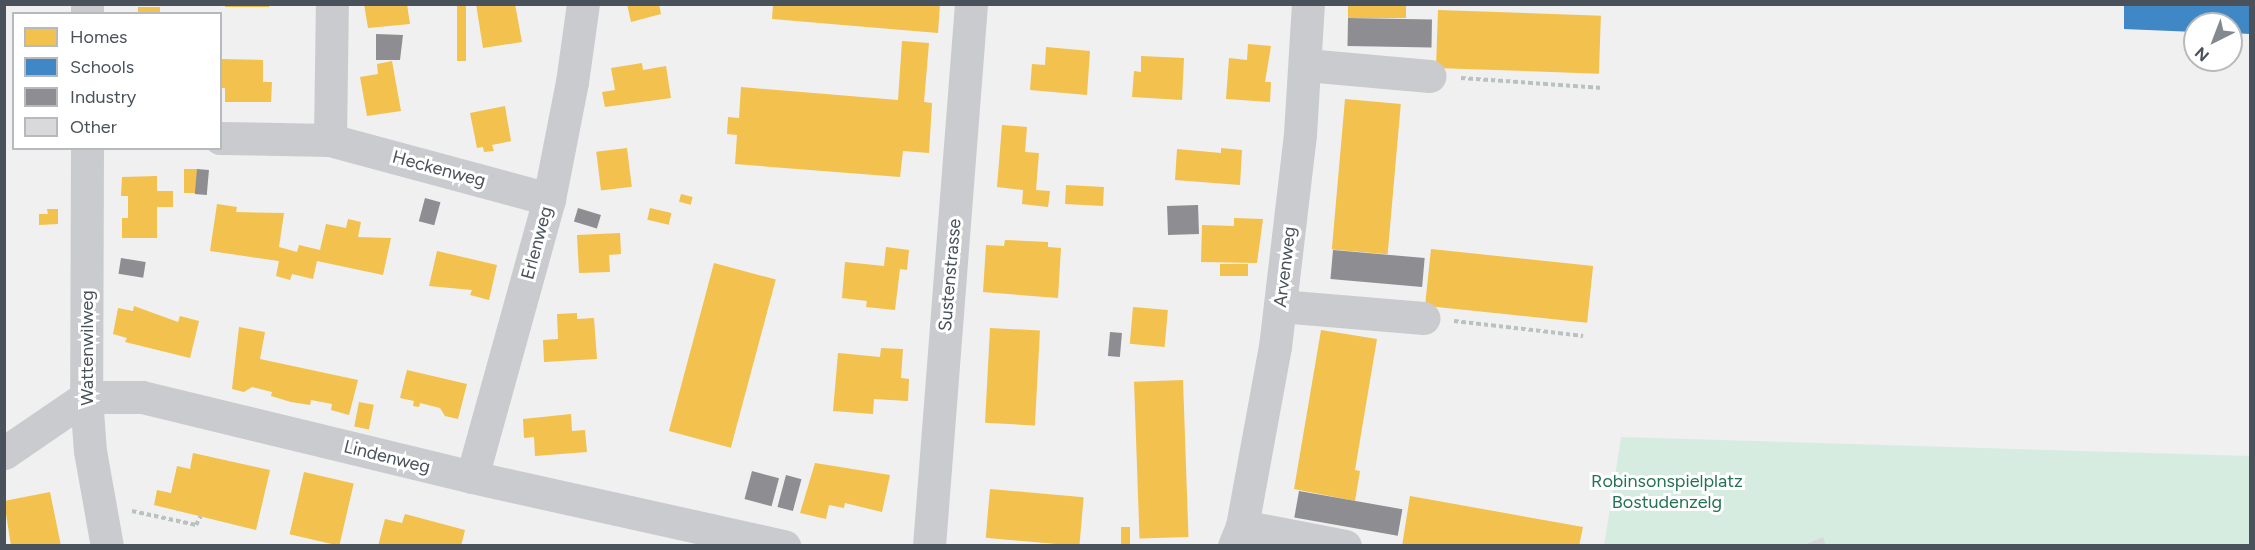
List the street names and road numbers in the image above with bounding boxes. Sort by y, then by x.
street label: Heckenweg [390,146,488,192]
street label: Erlenweg [517,204,557,282]
street label: Sustenstrasse [934,218,966,332]
street label: Arvenweg [1269,225,1301,309]
street label: Wattenwilweg [76,290,98,406]
street label: Lindenweg [342,436,432,478]

